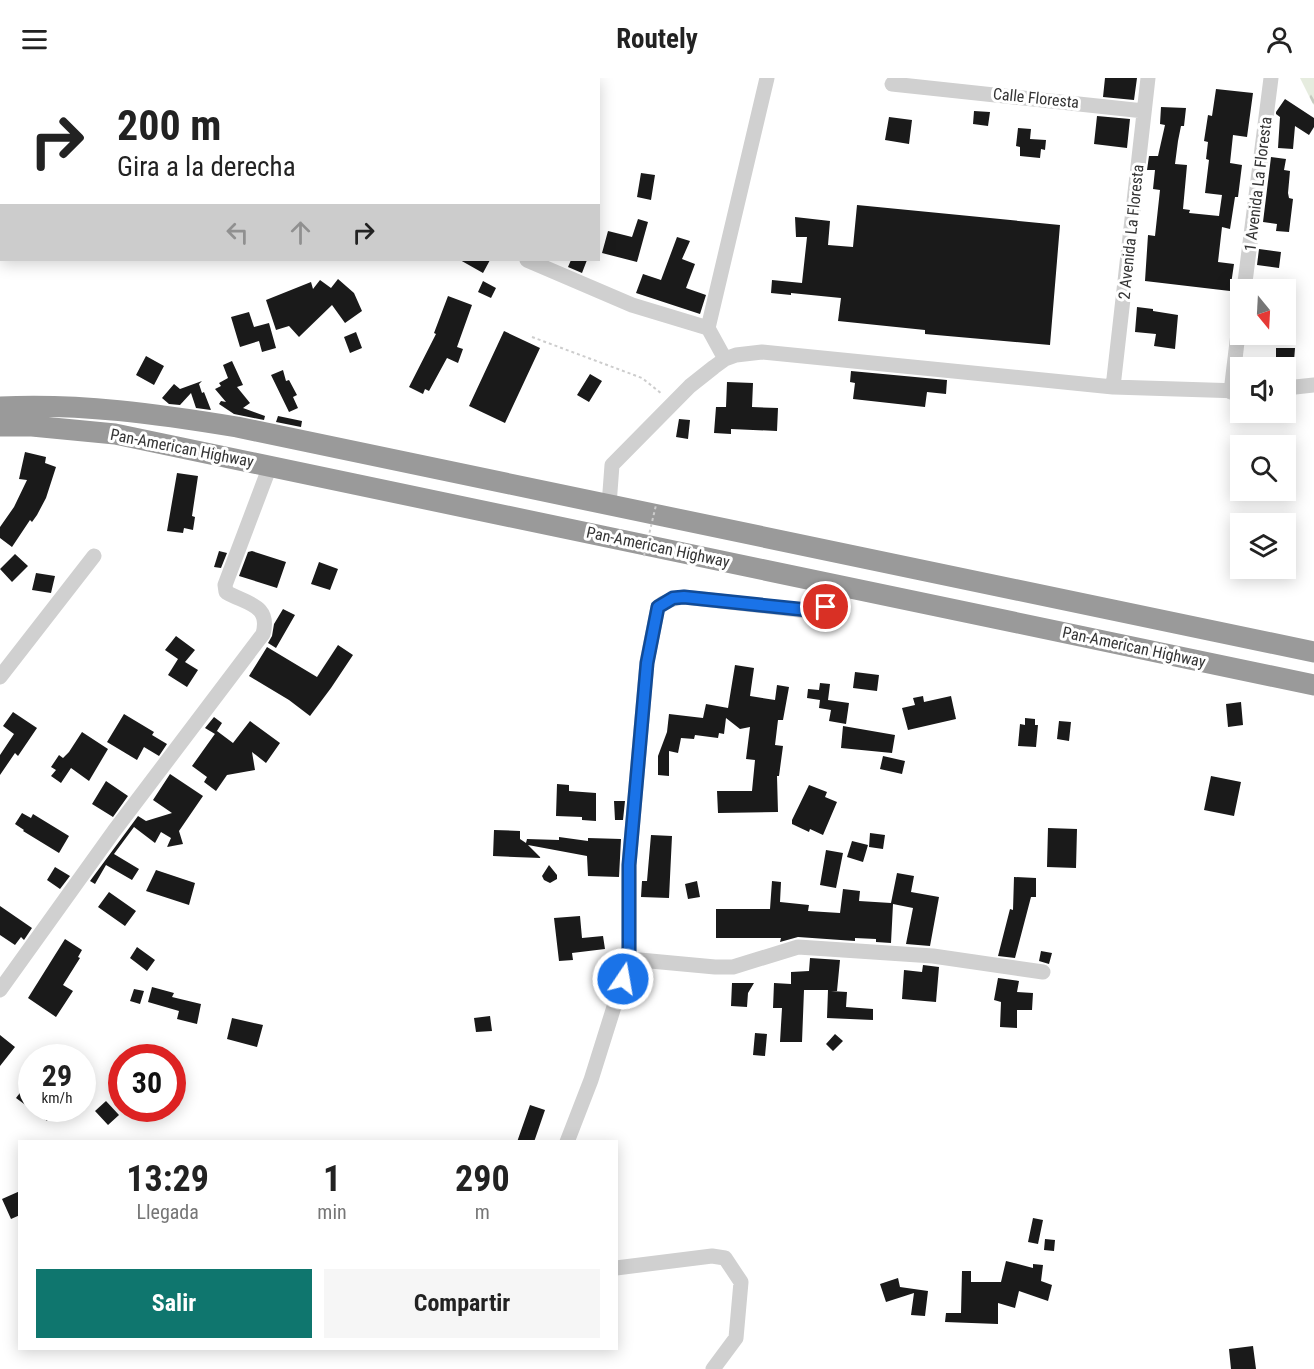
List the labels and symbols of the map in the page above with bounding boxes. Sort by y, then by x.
street label: Calle Floresta [992,84,1080,112]
street label: 1 Avenida La Floresta [1240,116,1276,252]
street label: 2 Avenida La Floresta [1114,164,1148,300]
north arrow [1230,279,1296,345]
street label: Pan-American Highway [109,425,256,471]
street label: Pan-American Highway [585,523,732,572]
pin [800,581,851,632]
street label: Pan-American Highway [1061,623,1208,672]
position arrow [591,947,655,1011]
speed limit sign: 30 [108,1044,186,1122]

